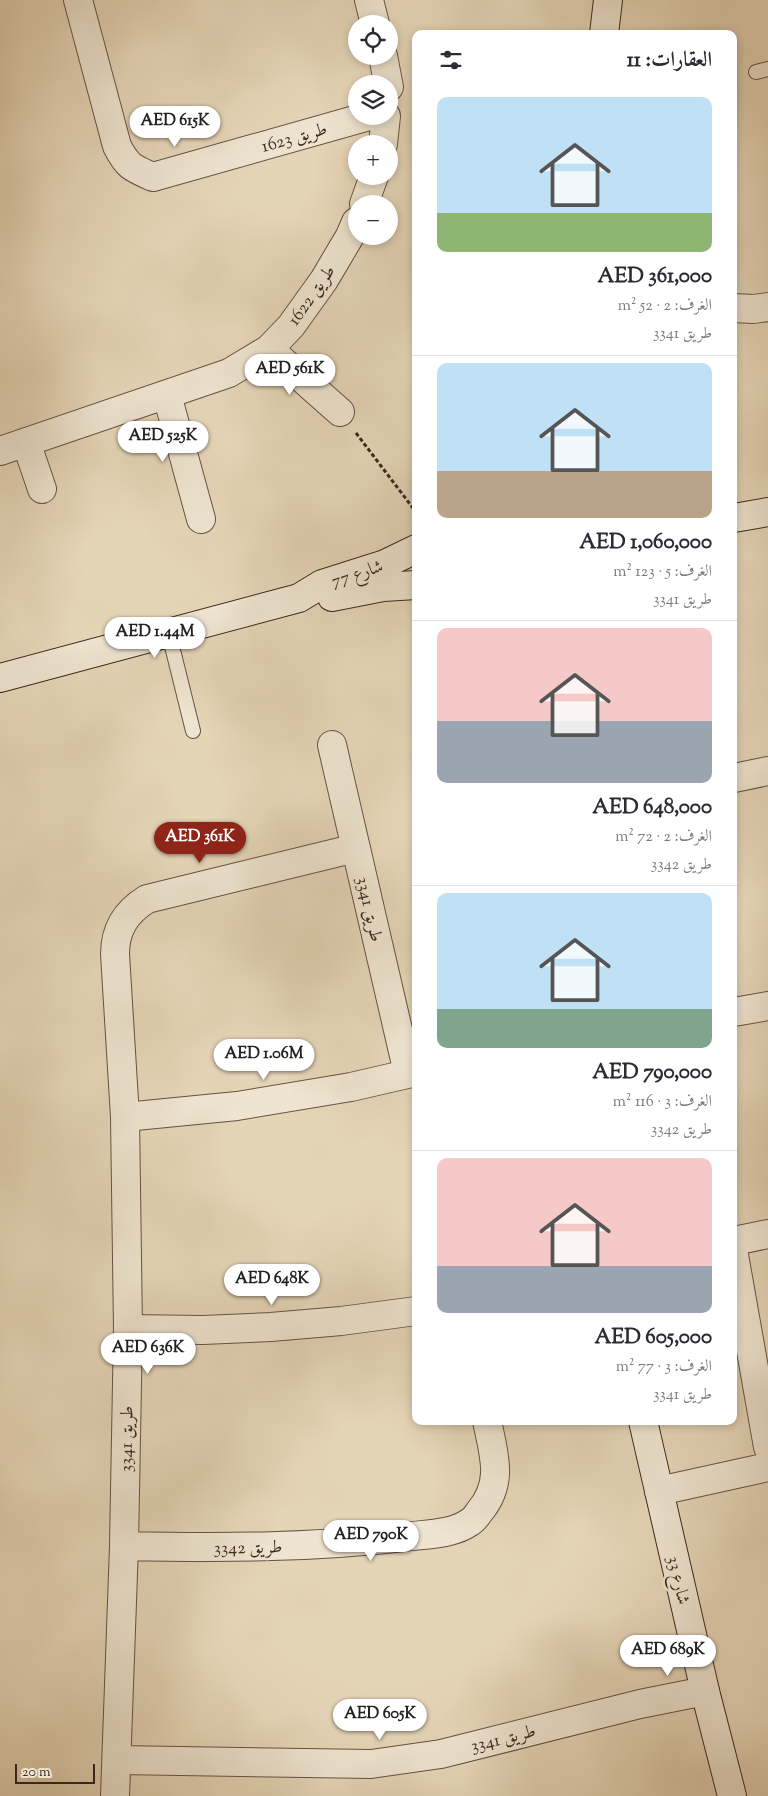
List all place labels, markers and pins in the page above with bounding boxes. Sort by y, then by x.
pin: AED 615K [123,106,227,148]
pin: AED 561K [238,354,342,396]
pin: AED 525K [111,420,215,463]
pin: AED 1.44M [98,616,212,659]
pin: AED 361K [148,822,252,864]
pin: AED 1.06M [207,1038,321,1081]
pin: AED 648K [220,1264,324,1306]
pin: AED 636K [96,1332,200,1375]
pin: AED 790K [319,1520,423,1562]
pin: AED 689K [616,1634,720,1677]
pin: AED 605K [328,1698,432,1741]

